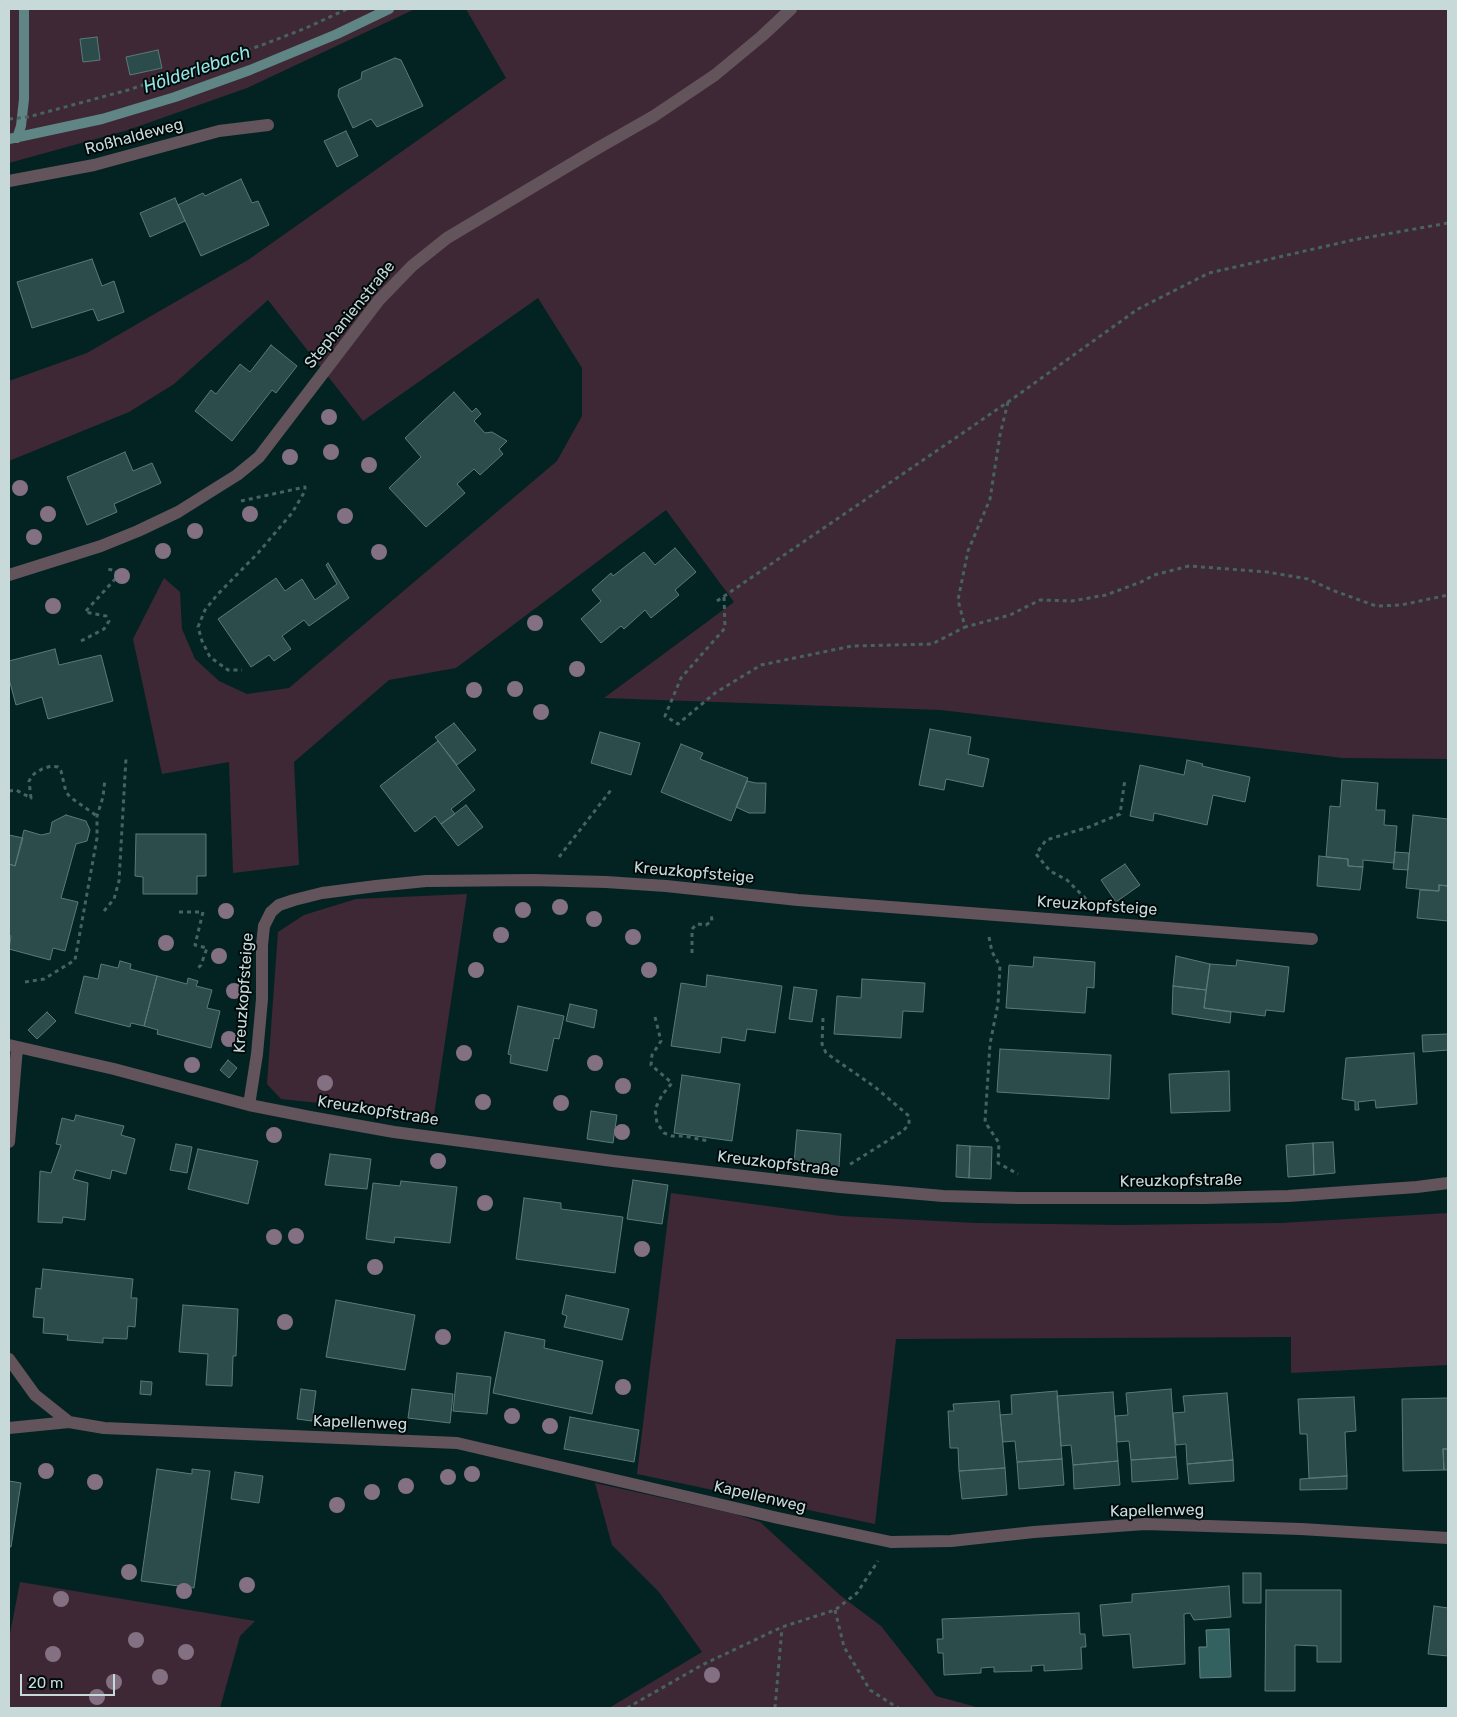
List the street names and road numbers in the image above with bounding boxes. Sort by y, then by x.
street label: Roßhaldeweg [83,115,185,159]
street label: Stephanienstraße [301,257,399,373]
street label: Kreuzkopfsteige [633,858,755,888]
street label: Kreuzkopfsteige [1036,892,1158,920]
street label: Kreuzkopfsteige [230,932,258,1054]
street label: Kreuzkopfstraße [316,1092,440,1130]
street label: Kreuzkopfstraße [716,1147,840,1181]
street label: Kreuzkopfstraße [1120,1170,1242,1192]
street label: Kapellenweg [313,1412,407,1434]
street label: Kapellenweg [712,1477,808,1517]
street label: Kapellenweg [1110,1501,1204,1521]

